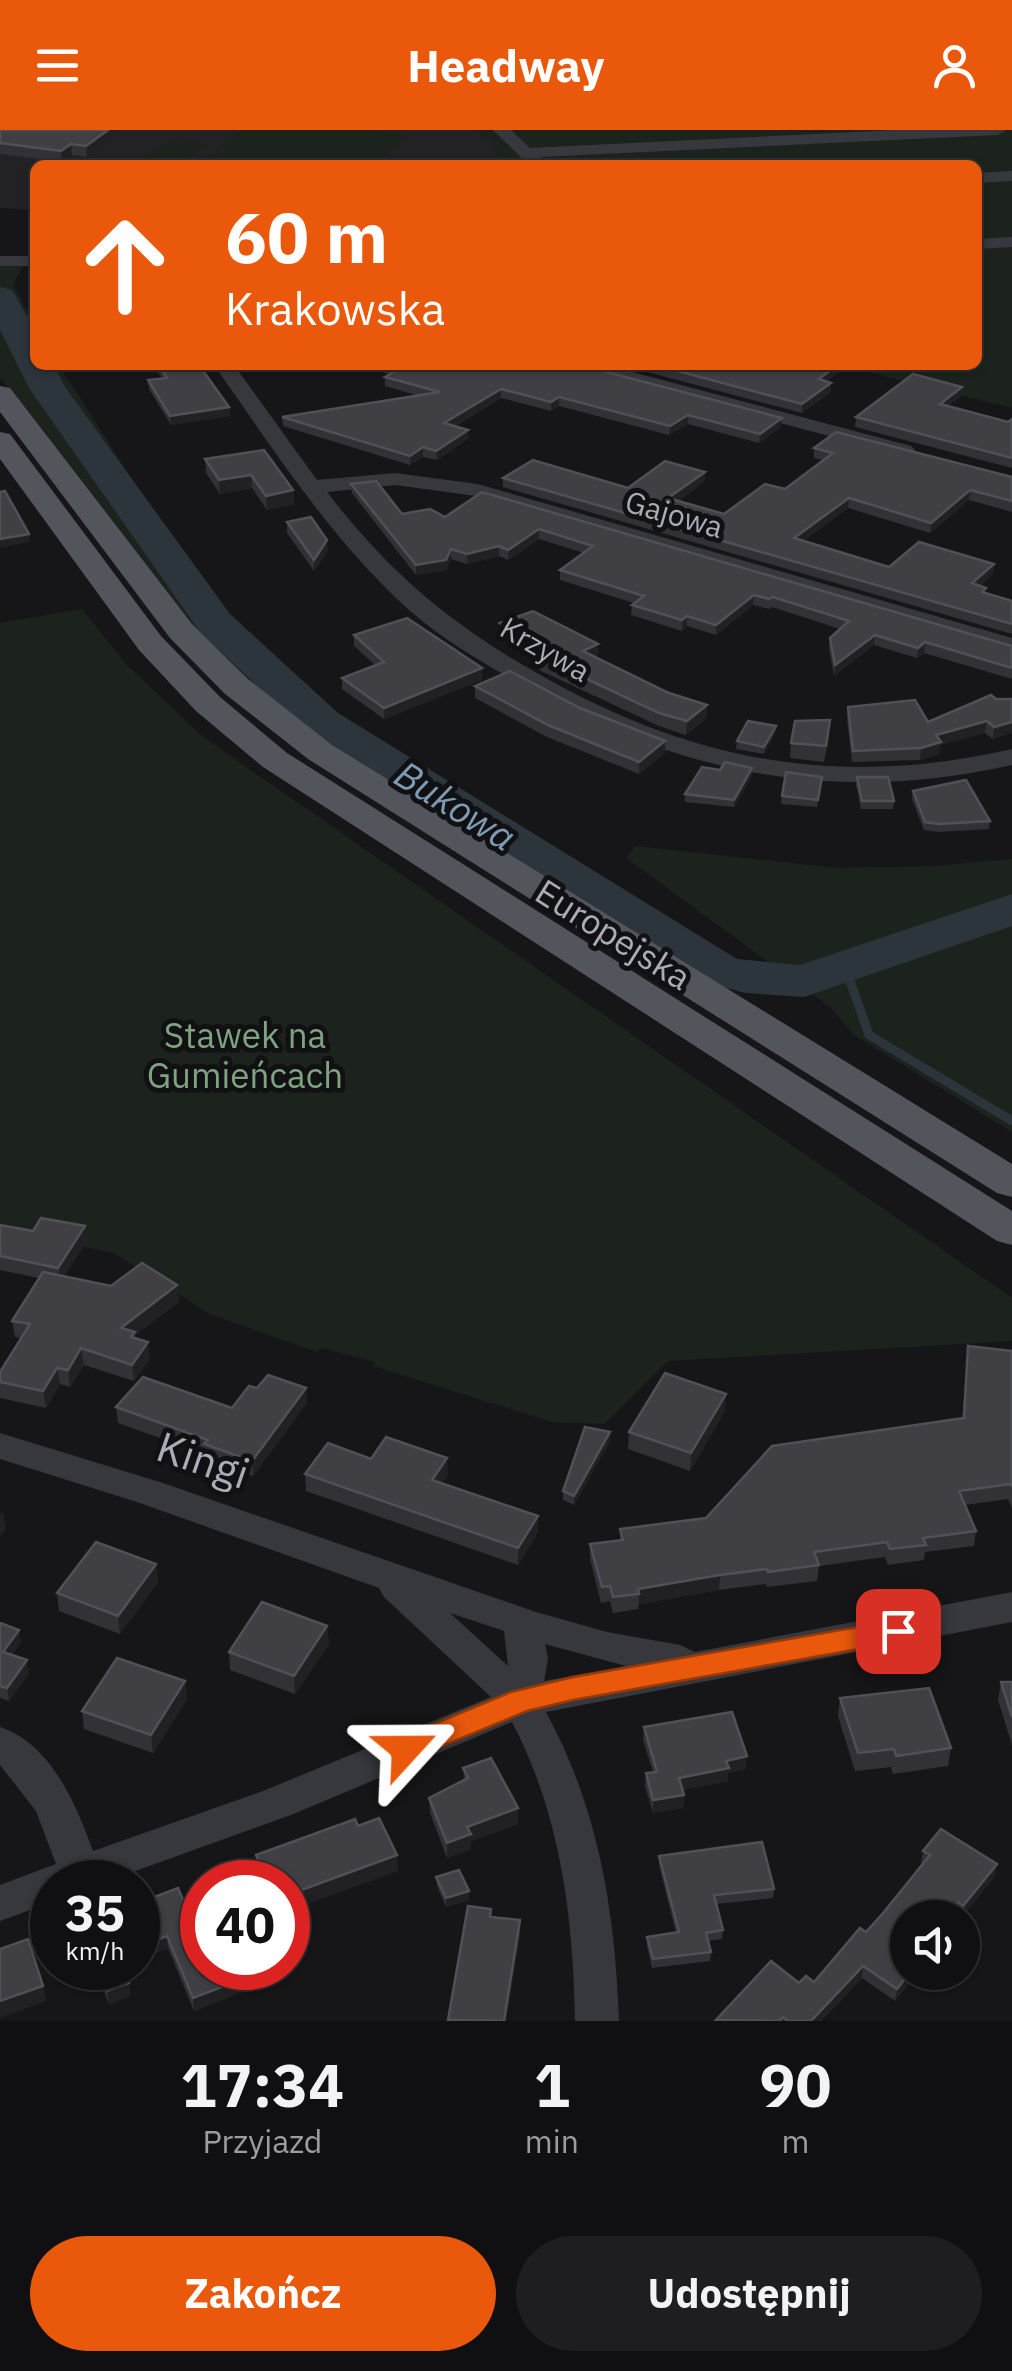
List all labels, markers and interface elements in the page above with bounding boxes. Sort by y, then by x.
text: Headway [407,36,605,94]
icon: menu [30,38,85,93]
icon: person [927,38,982,93]
text: 60 m [225,191,388,282]
icon: ahead [60,200,190,330]
text: Krakowska [225,279,445,337]
street label: Gajowa [621,481,728,546]
street label: Krzywa [494,607,598,690]
water label: Bukowa [386,749,525,861]
street label: Europejska [527,868,700,1000]
park label: Stawek na Gumieńcach [147,1012,343,1098]
street label: Kingi [150,1418,256,1501]
pin [856,1589,941,1674]
icon: arrive [871,1604,926,1659]
position arrow [354,1697,458,1801]
speed limit sign: 40 [180,1860,310,1990]
text: 35 [65,1880,125,1945]
map controls [890,1900,980,1990]
button: sound [890,1900,980,1990]
text: km/h [66,1934,124,1967]
text: 17:34 [181,2045,344,2124]
text: 1 [534,2045,570,2124]
text: 90 [759,2045,831,2124]
text: Przyjazd [203,2120,322,2162]
text: min [525,2120,579,2162]
text: m [782,2120,809,2162]
button: Zakończ [30,2236,496,2351]
button: Udostępnij [516,2236,982,2351]

